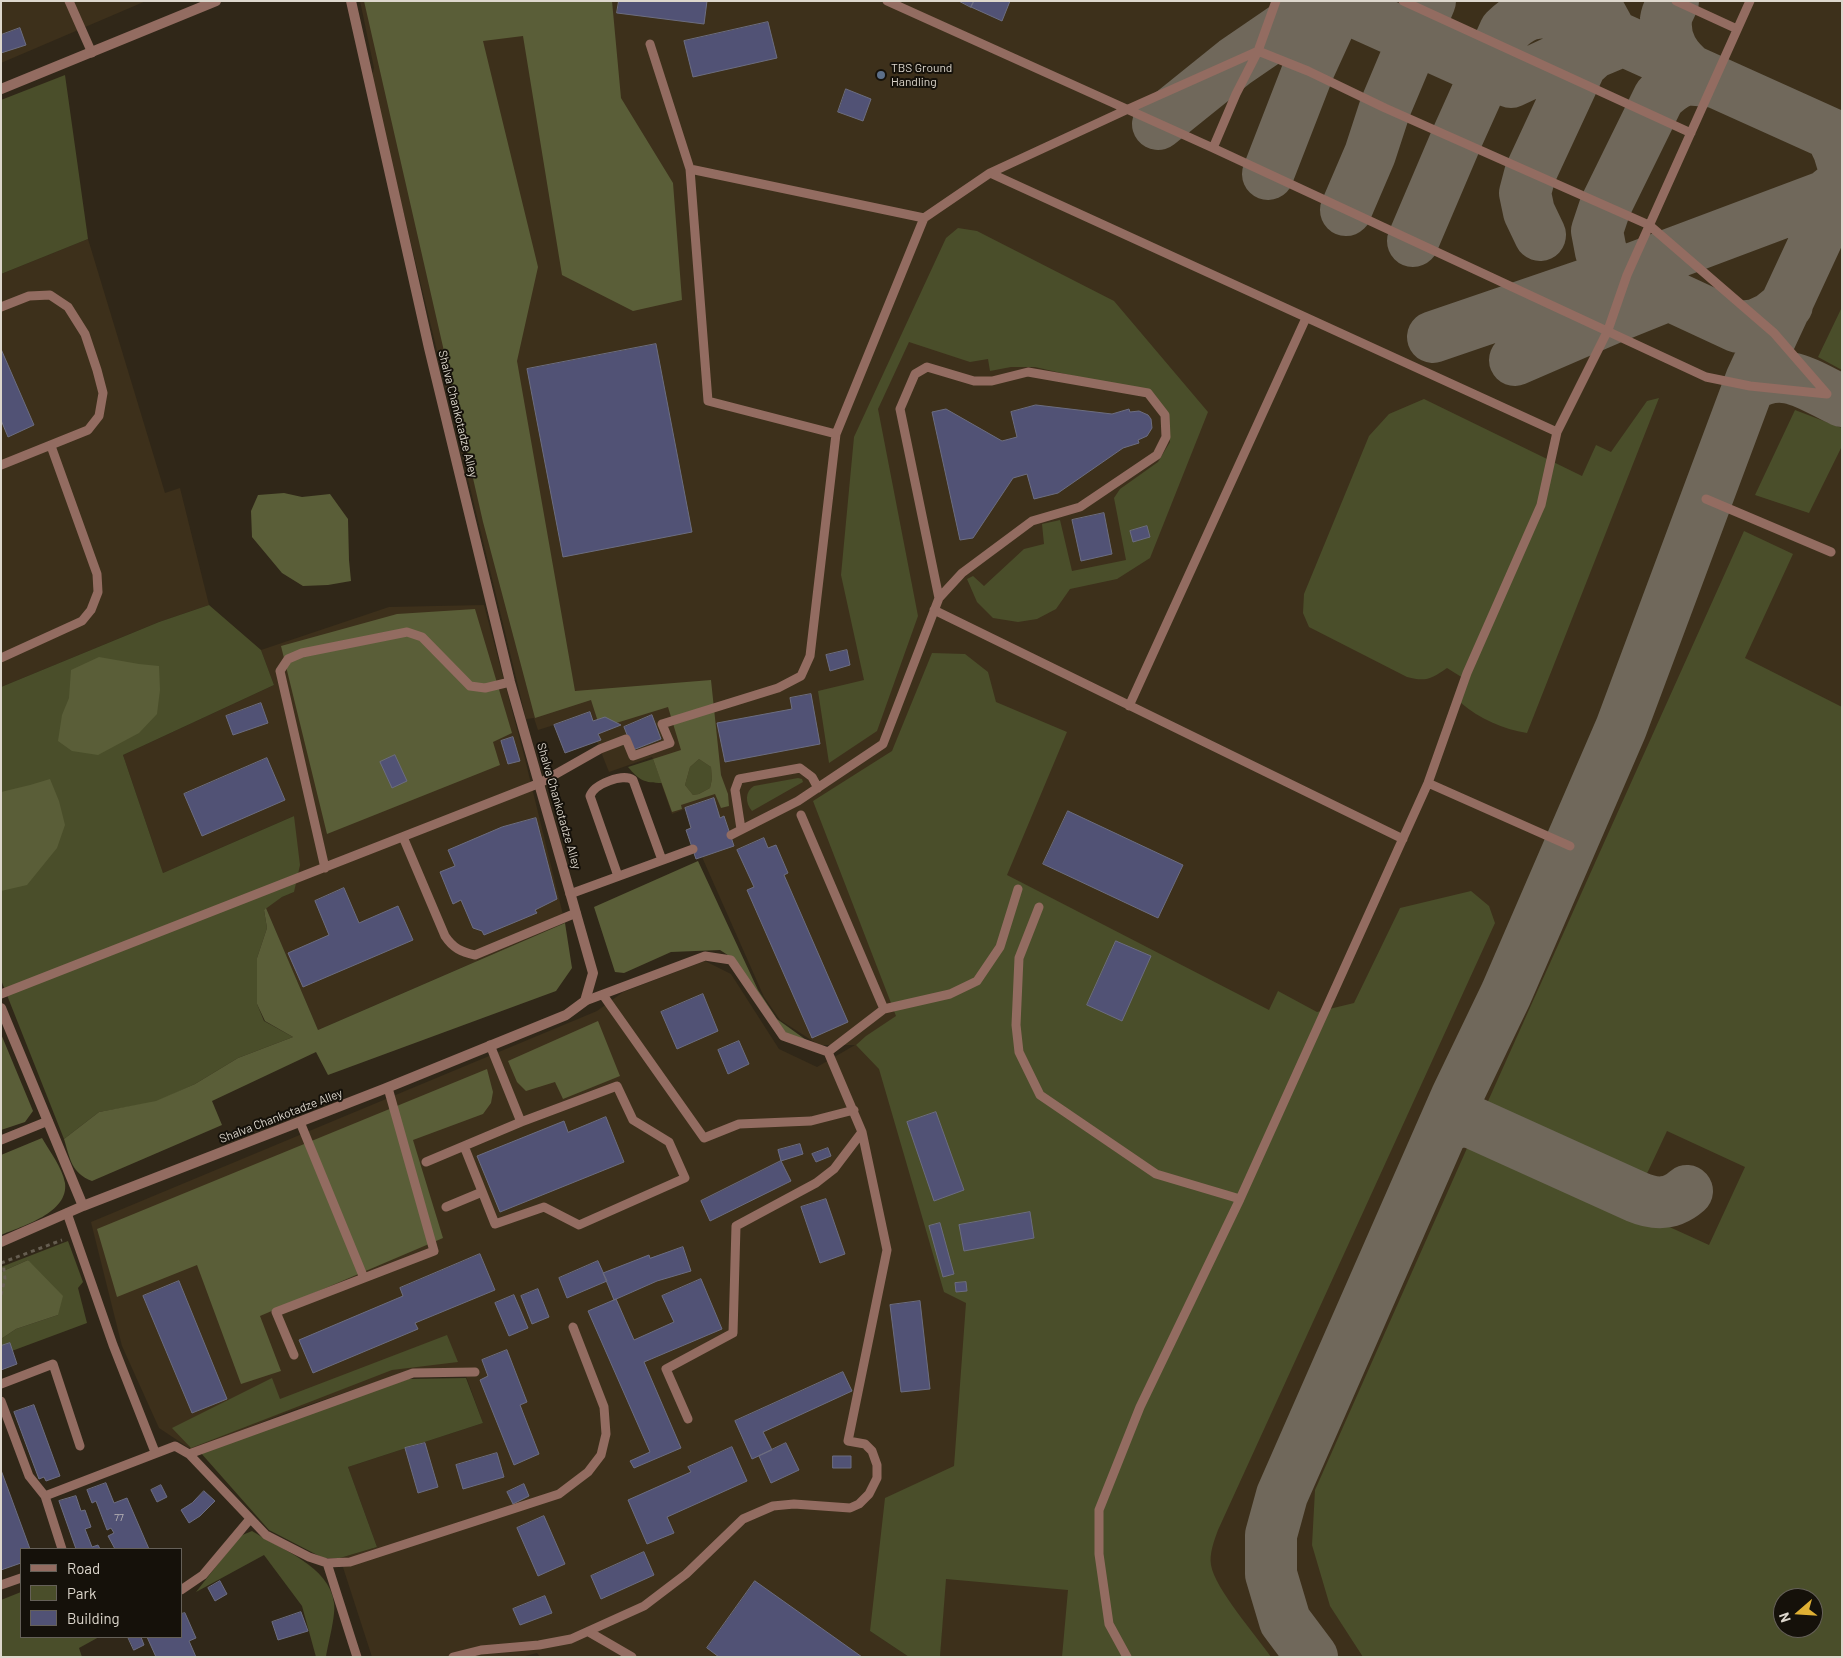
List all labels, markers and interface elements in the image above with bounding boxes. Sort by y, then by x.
place label: TBS Ground Handling [891,61,952,89]
marker: TBS Ground Handling [875,69,887,81]
street label: Shalva Chankotadze Alley [435,349,481,479]
street label: Shalva Chankotadze Alley [534,741,584,871]
street label: Shalva Chankotadze Alley [217,1086,345,1146]
house number: 77 [114,1512,124,1524]
legend [20,1548,182,1638]
text: Road [67,1559,100,1577]
text: Park [67,1584,96,1602]
north arrow [1773,1588,1823,1638]
text: Building [67,1609,120,1627]
text: N [1775,1611,1794,1625]

